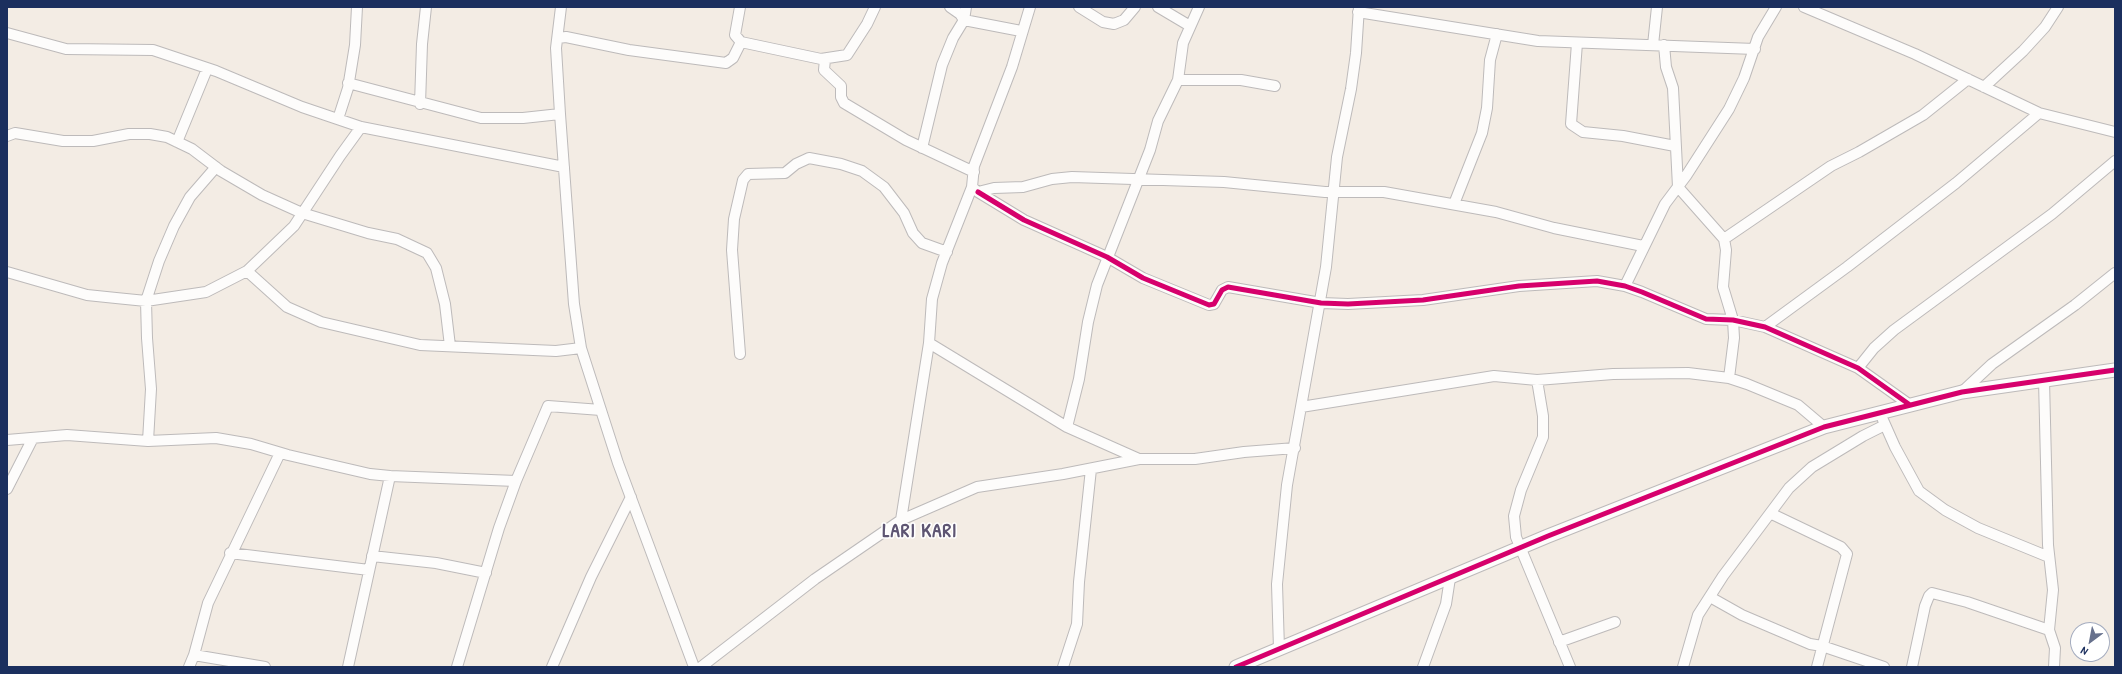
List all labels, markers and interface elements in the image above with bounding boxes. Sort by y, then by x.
district label: LARI KARI [882,521,958,543]
north arrow [2070,622,2110,662]
text: N [2078,644,2090,659]

